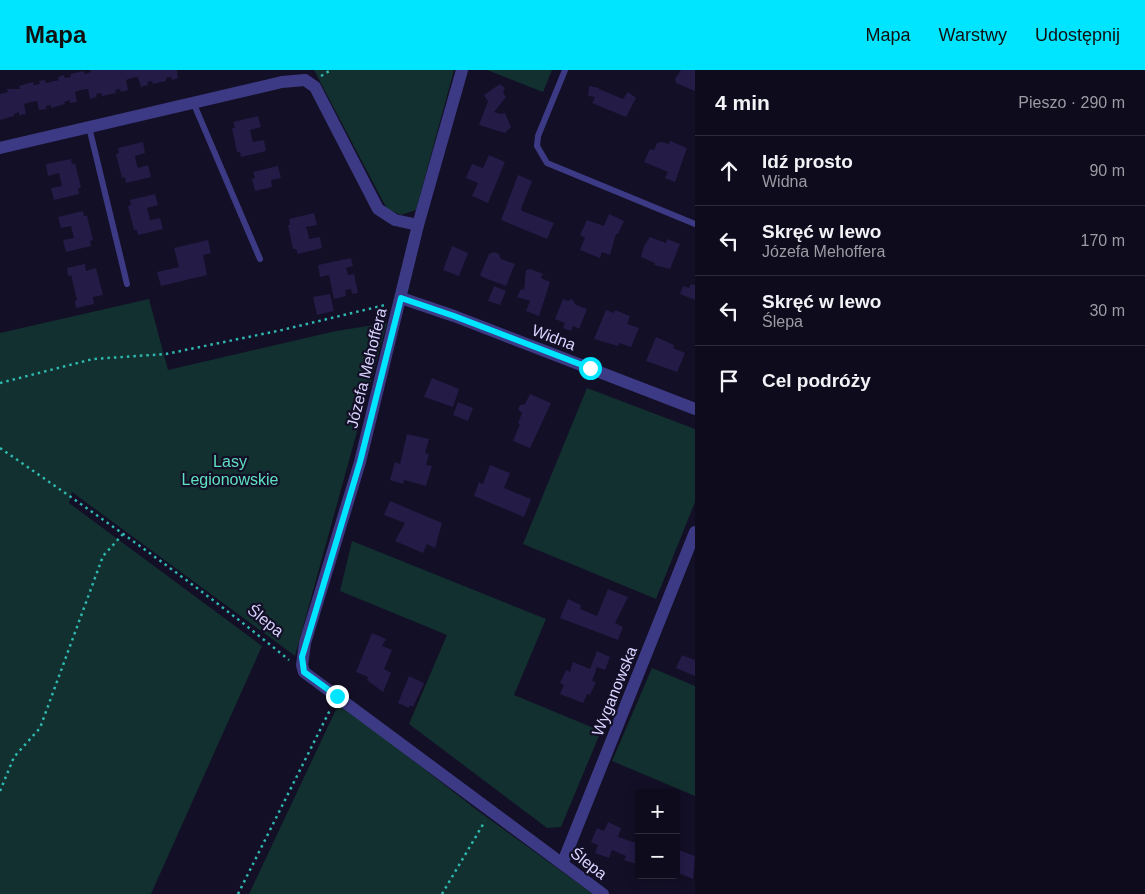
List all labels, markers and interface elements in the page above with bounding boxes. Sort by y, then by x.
text: Mapa [25,21,86,48]
text: Mapa [866,25,911,45]
text: Warstwy [939,25,1007,45]
text: Udostępnij [1035,25,1120,45]
text: 4 min [715,91,770,114]
text: Pieszo · 290 m [1018,94,1125,111]
text: Idź prosto [762,151,853,172]
icon: ahead [715,157,743,185]
text: 90 m [1089,162,1125,179]
text: Widna [762,173,807,190]
text: Skręć w lewo [762,221,881,242]
icon: left [715,227,743,255]
text: 170 m [1081,232,1125,249]
text: Józefa Mehoffera [762,243,885,260]
text: Skręć w lewo [762,291,881,312]
icon: left [715,297,743,325]
text: 30 m [1089,302,1125,319]
street label: Józefa Mehoffera [343,306,390,430]
text: Ślepa [762,313,803,330]
street label: Widna [530,321,578,354]
route start [579,357,602,380]
icon: arrive [715,367,743,395]
text: Cel podróży [762,370,871,391]
park label: Lasy Legionowskie [182,453,279,488]
street label: Ślepa [244,600,288,640]
street label: Wyganowska [589,644,640,738]
route end [326,685,349,708]
map controls [635,789,680,879]
button: + [635,789,680,834]
button: − [635,834,680,879]
street label: Ślepa [567,843,611,883]

